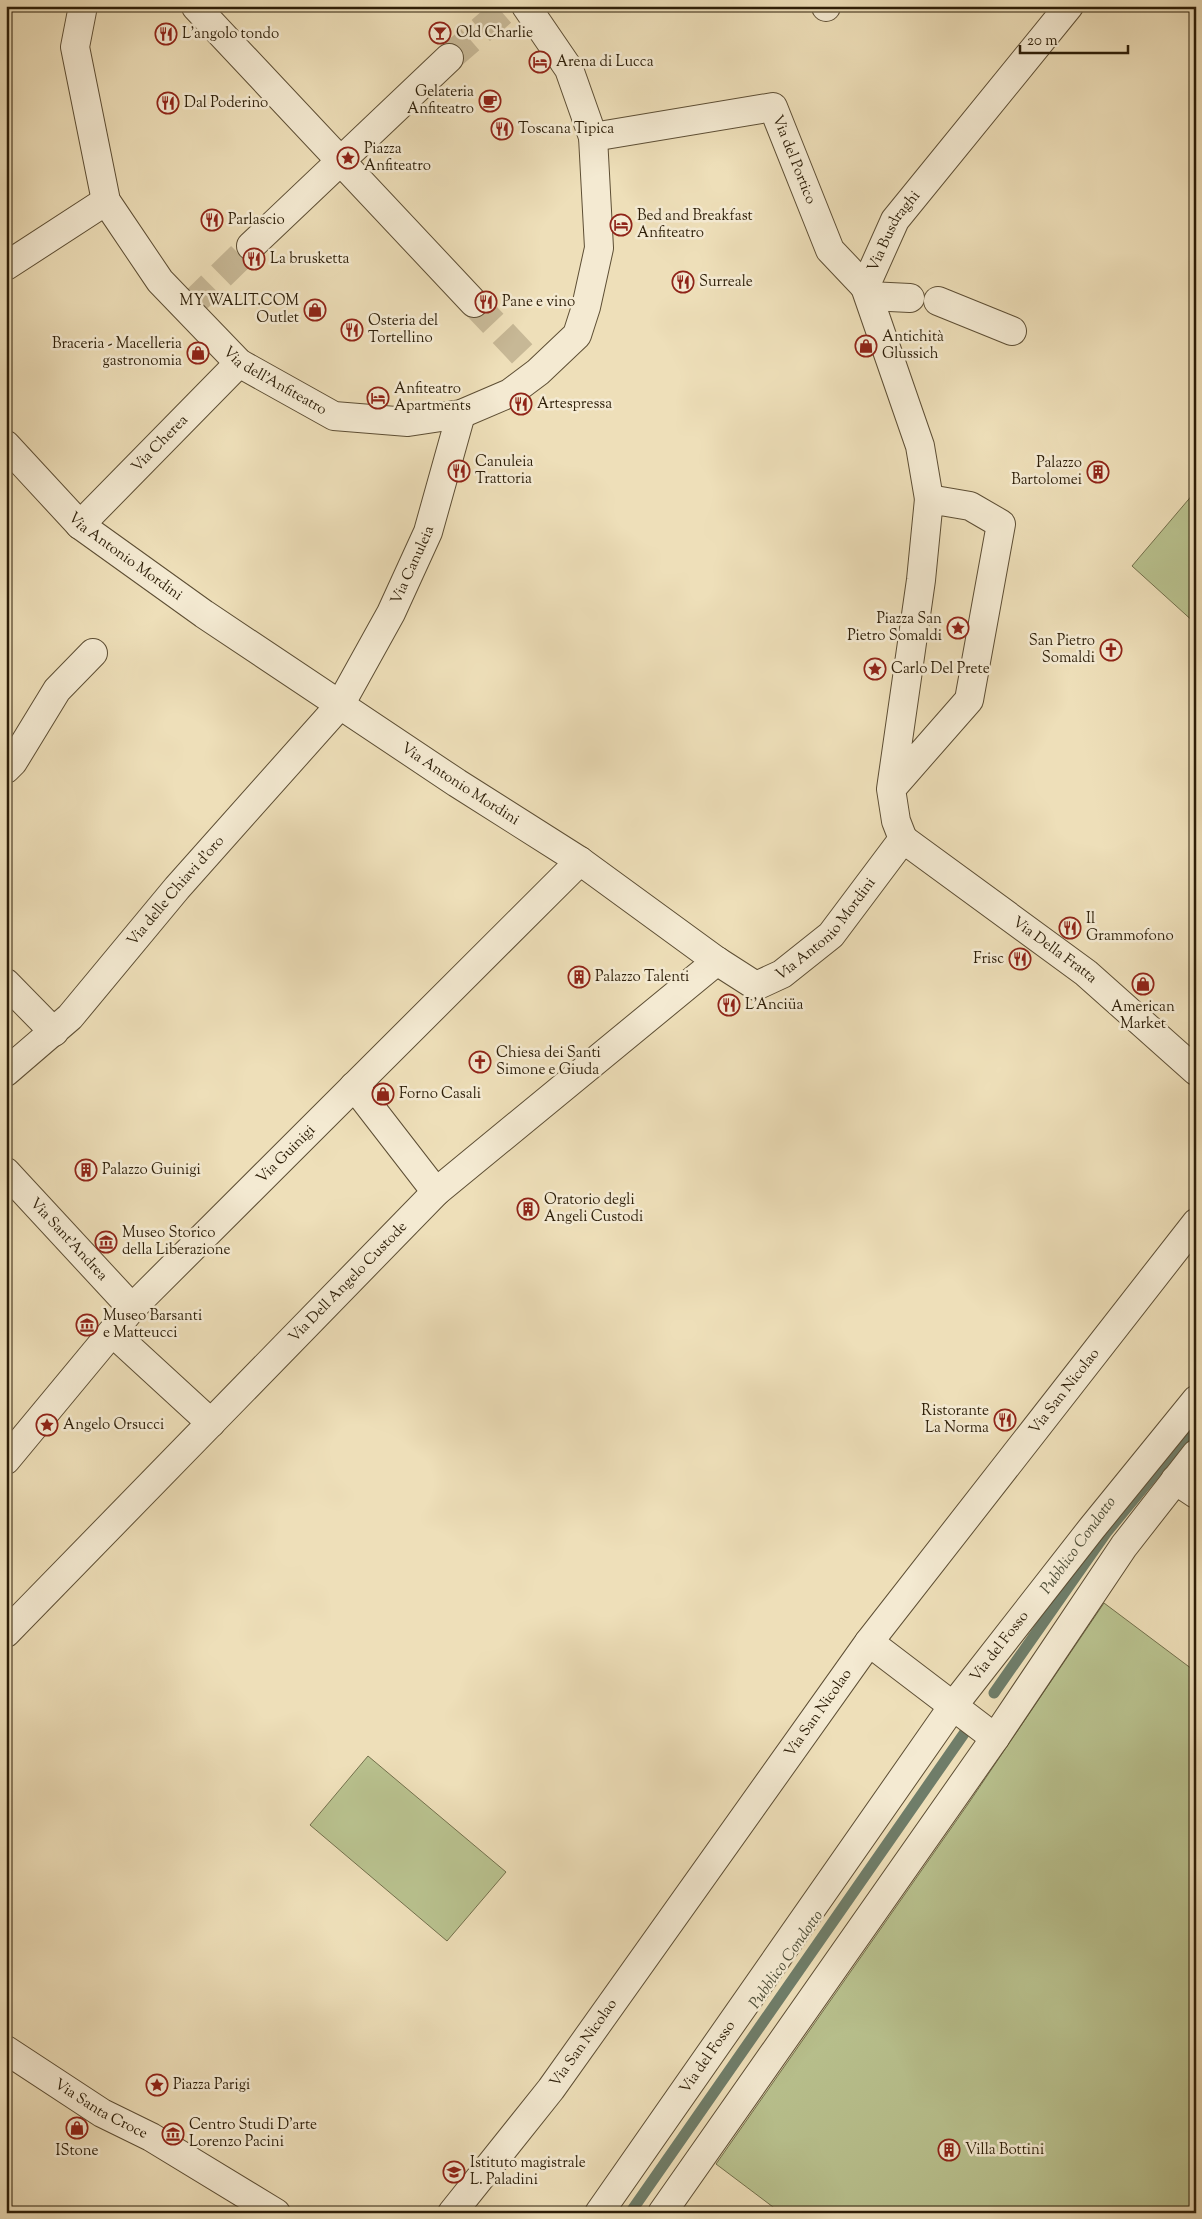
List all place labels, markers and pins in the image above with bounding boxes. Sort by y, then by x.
bar icon: Old Charlie [428,21,452,45]
restaurant icon: L'angolo tondo [154,22,178,46]
place label: Old Charlie [456,23,533,44]
place label: L'angolo tondo [182,24,279,45]
hotel icon: Arena di Lucca [528,50,552,74]
place label: Arena di Lucca [556,52,654,73]
place label: Gelateria Anfiteatro [407,82,474,120]
cafe icon: Gelateria Anfiteatro [478,89,502,113]
restaurant icon: Dal Poderino [156,91,180,115]
place label: Dal Poderino [184,93,268,114]
restaurant icon: Toscana Tipica [490,117,514,141]
place label: Toscana Tipica [518,119,614,140]
place label: Piazza Anfiteatro [364,139,431,177]
place icon: Piazza Anfiteatro [336,146,360,170]
place label: Bed and Breakfast Anfiteatro [637,206,753,244]
restaurant icon: Parlascio [200,208,224,232]
place label: Parlascio [228,210,285,231]
hotel icon: Bed and Breakfast Anfiteatro [609,213,633,237]
restaurant icon: La brusketta [242,247,266,271]
place label: La brusketta [270,249,350,270]
restaurant icon: Surreale [671,270,695,294]
place label: Surreale [699,272,753,293]
restaurant icon: Pane e vino [474,290,498,314]
place label: MY WALIT.COM Outlet [180,291,299,329]
place label: Pane e vino [502,292,575,313]
shop icon: MY WALIT.COM Outlet [303,298,327,322]
place label: Osteria del Tortellino [368,311,438,349]
restaurant icon: Osteria del Tortellino [340,318,364,342]
place label: Antichità Glussich [882,327,944,365]
place label: Braceria - Macelleria gastronomia [52,334,182,372]
shop icon: Antichità Glussich [854,334,878,358]
shop icon: Braceria - Macelleria gastronomia [186,341,210,365]
place label: Anfiteatro Apartments [394,379,471,417]
hotel icon: Anfiteatro Apartments [366,386,390,410]
restaurant icon: Artespressa [509,392,533,416]
place label: Artespressa [537,394,612,415]
place label: Canuleia Trattoria [475,452,533,490]
place label: Palazzo Bartolomei [1011,453,1082,491]
restaurant icon: Canuleia Trattoria [447,459,471,483]
building icon: Palazzo Bartolomei [1086,460,1110,484]
place label: Piazza San Pietro Somaldi [847,609,942,647]
place icon: Piazza San Pietro Somaldi [946,616,970,640]
place label: San Pietro Somaldi [1029,631,1095,669]
church icon: San Pietro Somaldi [1099,638,1123,662]
place icon: Carlo Del Prete [863,657,887,681]
place label: Carlo Del Prete [891,659,990,680]
place label: Il Grammofono [1086,909,1174,947]
restaurant icon: Il Grammofono [1058,916,1082,940]
restaurant icon: Frisc [1008,947,1032,971]
place label: Frisc [973,949,1004,970]
building icon: Palazzo Talenti [567,965,591,989]
place label: Palazzo Talenti [595,967,689,988]
shop icon: American Market [1131,972,1155,996]
restaurant icon: L'Anciüa [717,993,741,1017]
place label: L'Anciüa [745,995,803,1016]
place label: American Market [1111,997,1175,1035]
place label: Chiesa dei Santi Simone e Giuda [496,1043,601,1081]
church icon: Chiesa dei Santi Simone e Giuda [468,1050,492,1074]
shop icon: Forno Casali [371,1082,395,1106]
place label: Forno Casali [399,1084,481,1105]
building icon: Palazzo Guinigi [74,1158,98,1182]
place label: Palazzo Guinigi [102,1160,201,1181]
place label: Oratorio degli Angeli Custodi [544,1190,643,1228]
building icon: Oratorio degli Angeli Custodi [516,1197,540,1221]
place label: Museo Storico della Liberazione [122,1223,230,1261]
museum icon: Museo Storico della Liberazione [94,1230,118,1254]
place label: Museo Barsanti e Matteucci [103,1306,202,1344]
museum icon: Museo Barsanti e Matteucci [75,1313,99,1337]
place label: Ristorante La Norma [921,1401,989,1439]
restaurant icon: Ristorante La Norma [993,1408,1017,1432]
place icon: Angelo Orsucci [35,1413,59,1437]
place label: Angelo Orsucci [63,1415,164,1436]
place icon: Piazza Parigi [145,2073,169,2097]
place label: Piazza Parigi [173,2075,250,2096]
place label: Centro Studi D'arte Lorenzo Pacini [189,2115,317,2153]
shop icon: IStone [65,2116,89,2140]
museum icon: Centro Studi D'arte Lorenzo Pacini [161,2122,185,2146]
building icon: Villa Bottini [937,2138,961,2162]
place label: Villa Bottini [965,2140,1044,2161]
place label: IStone [56,2141,98,2162]
place label: Istituto magistrale L. Paladini [470,2153,586,2191]
school or university icon: Istituto magistrale L. Paladini [442,2160,466,2184]

